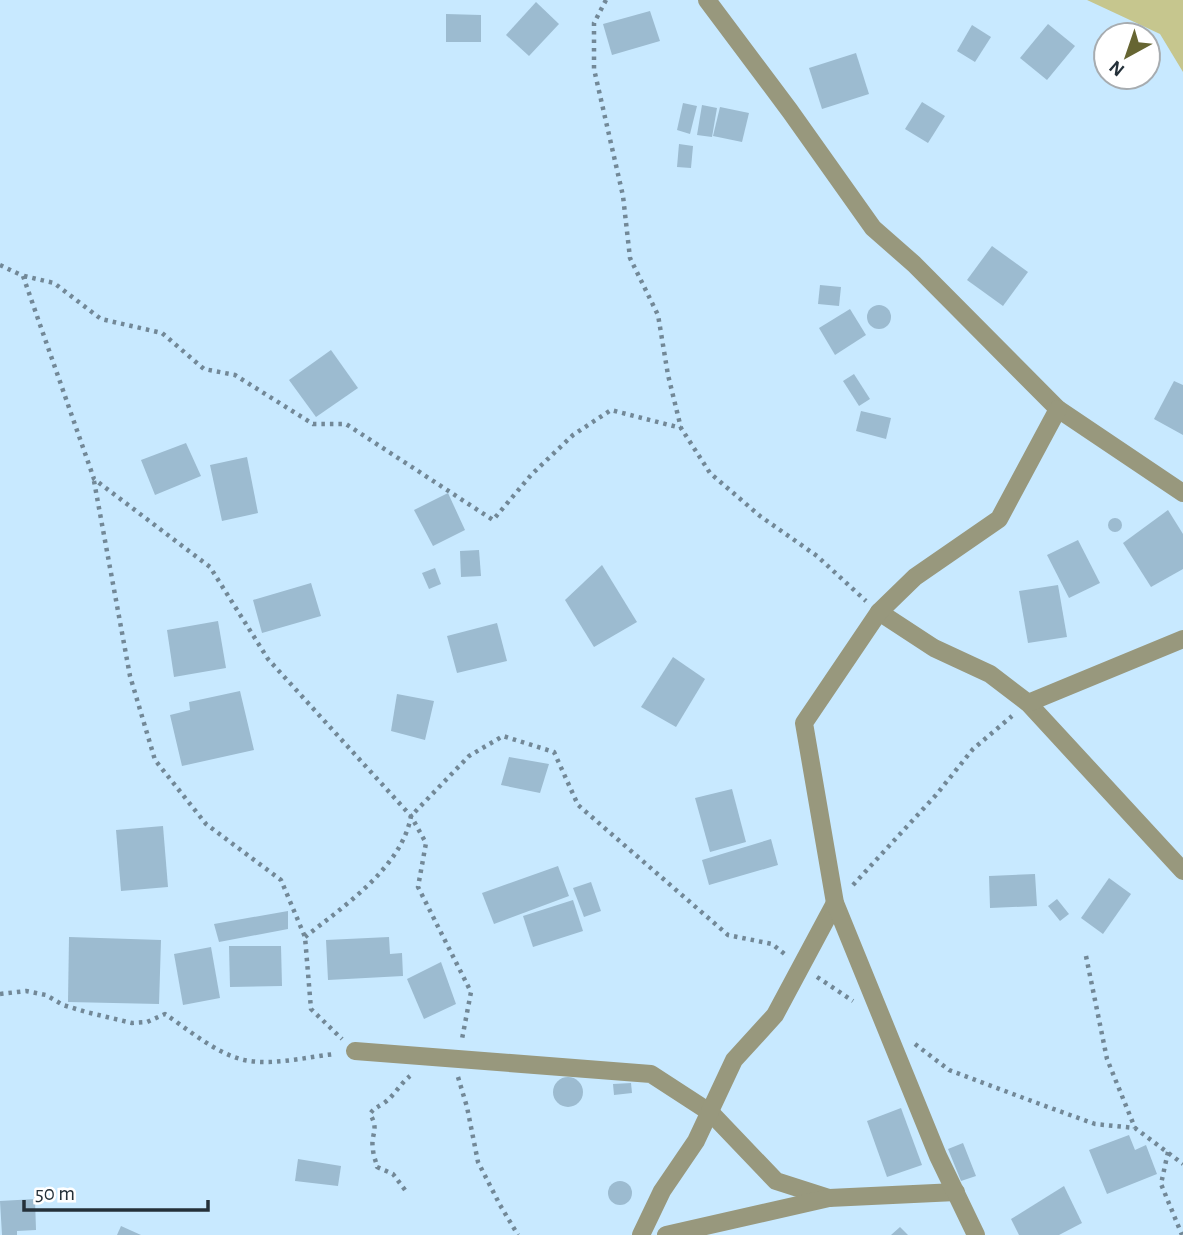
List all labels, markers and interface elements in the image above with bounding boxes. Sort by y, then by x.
north arrow [1092,21,1162,91]
text: N [1106,56,1128,79]
scale bar [24,1168,208,1212]
text: 50 m [35,1183,75,1204]

